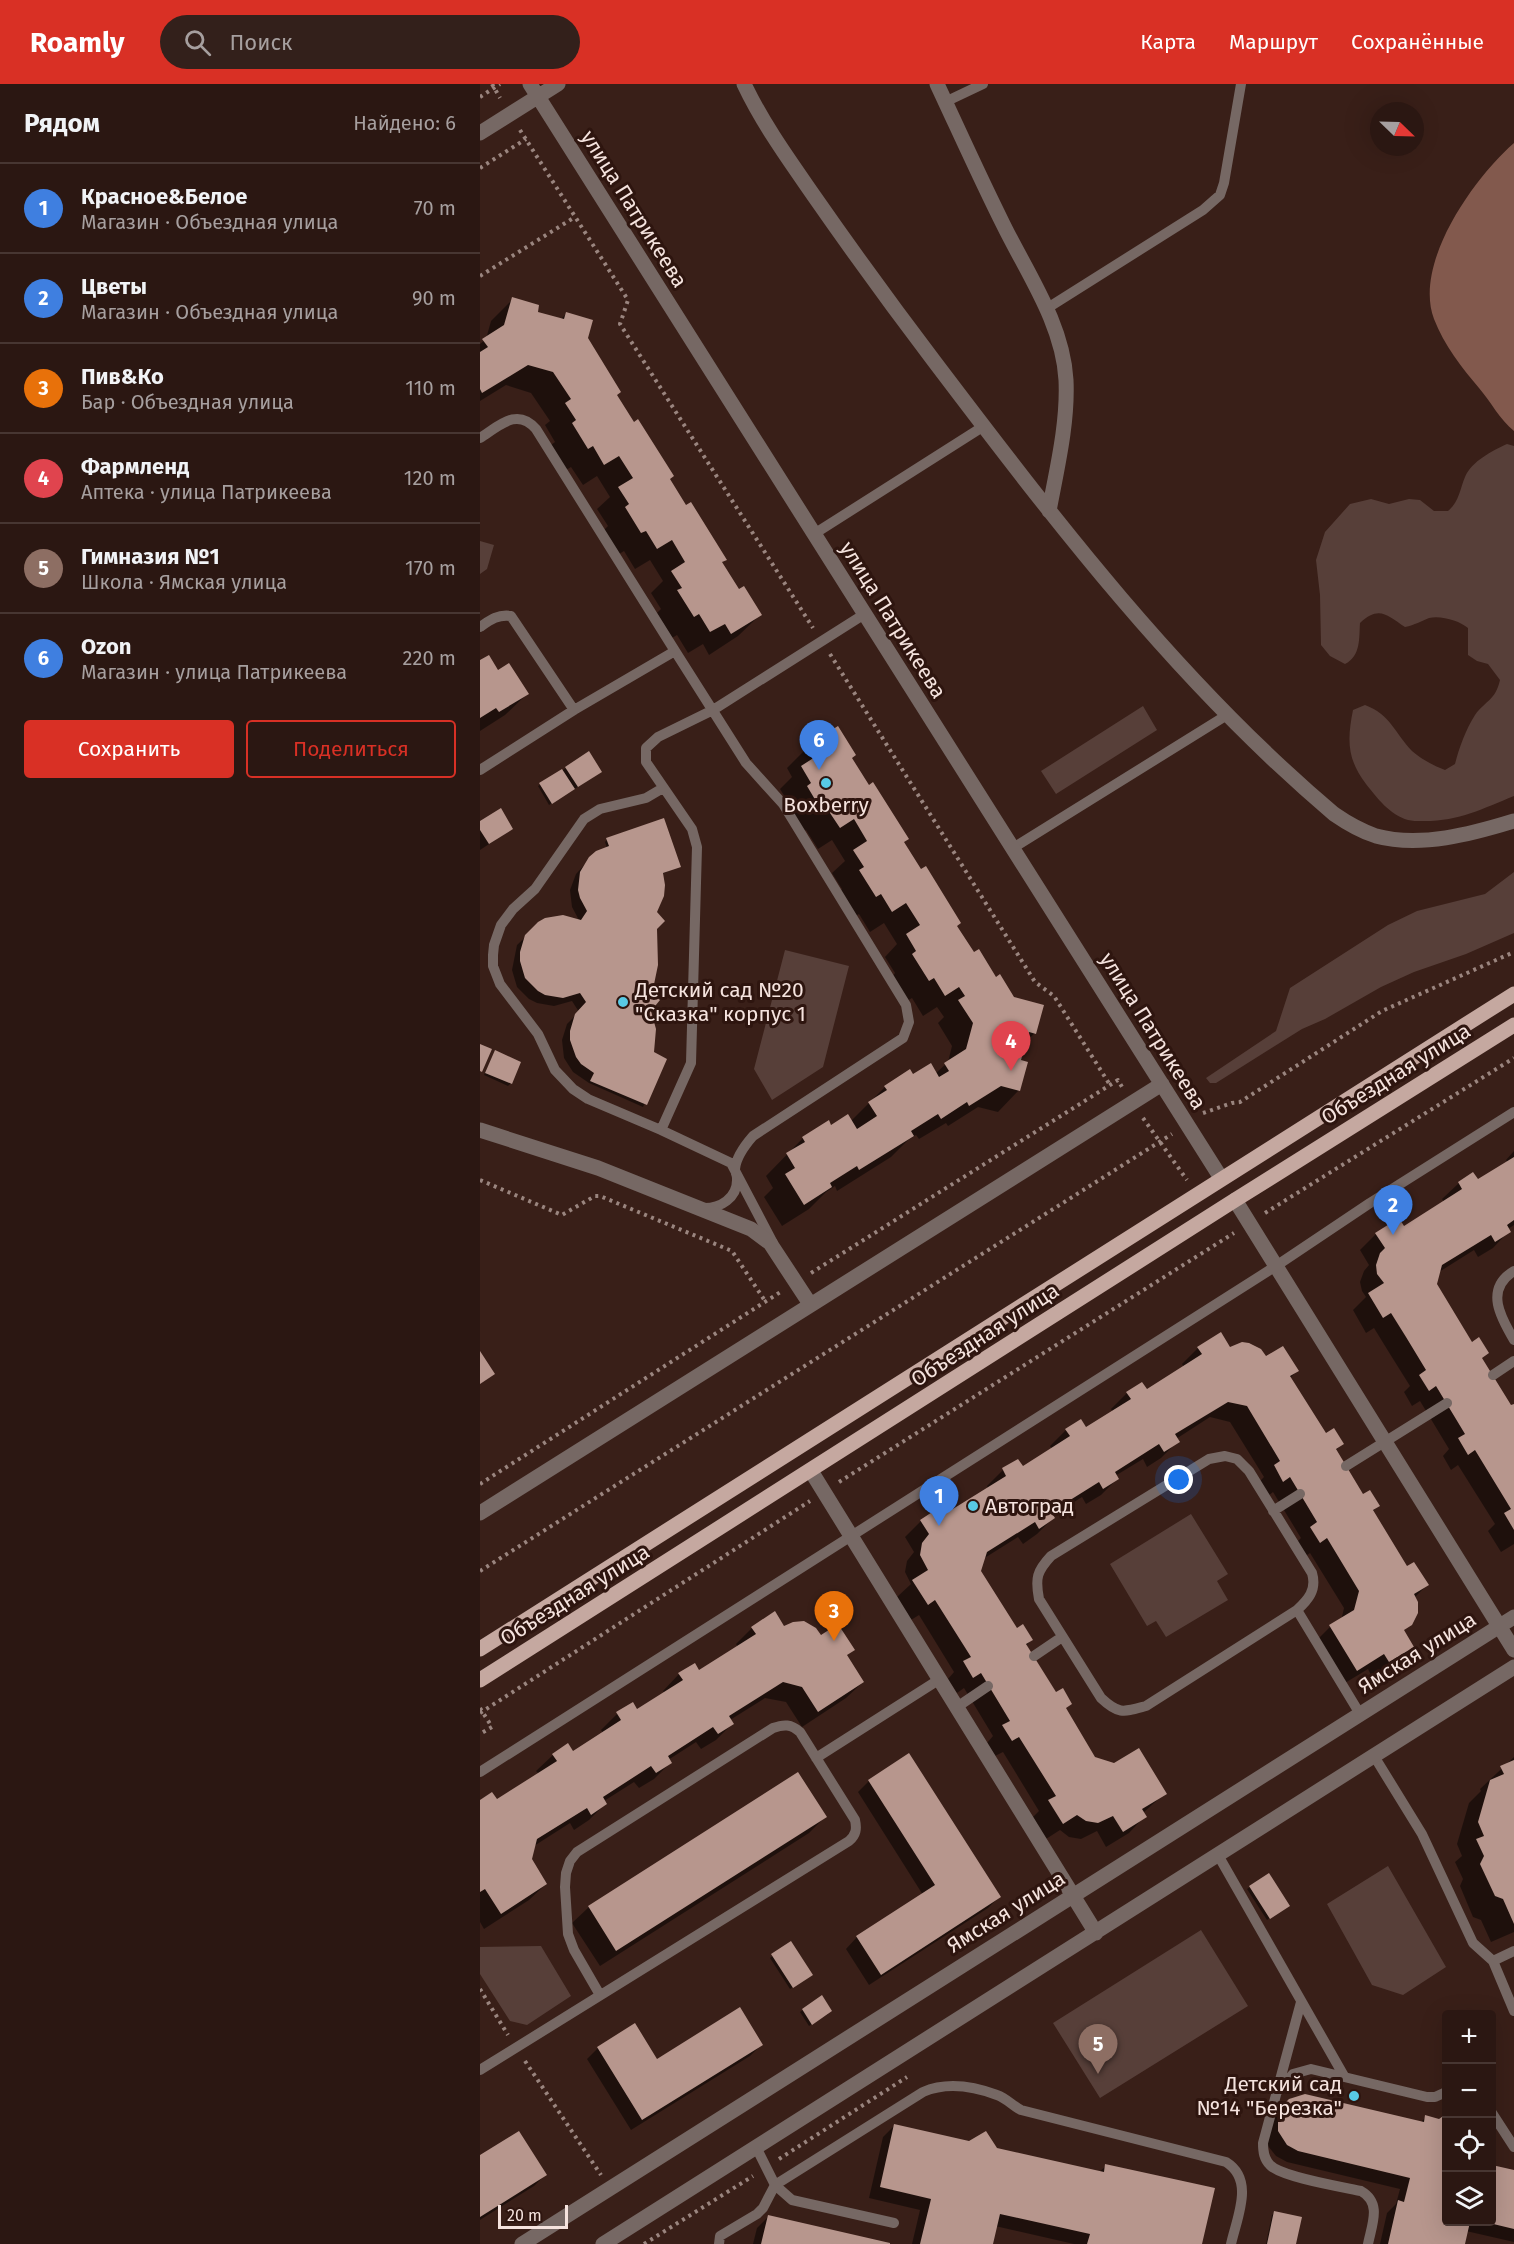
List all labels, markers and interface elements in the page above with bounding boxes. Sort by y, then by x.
search box [160,15,580,69]
text: Roamly [30,26,124,59]
icon: search [181,26,214,59]
text: Поиск [229,29,292,56]
text: Карта [1140,29,1196,55]
text: Маршрут [1229,29,1318,55]
text: Сохранённые [1351,29,1484,55]
north arrow [1370,102,1424,156]
text: Рядом [24,108,100,139]
text: Найдено: 6 [353,111,456,135]
street label: улица Патрикеева [575,126,693,292]
text: Красное&Белое [81,183,247,210]
text: 1 [39,196,48,220]
text: 70 m [414,196,456,220]
text: Магазин · Объездная улица [81,210,338,234]
text: Цветы [81,273,147,300]
text: 2 [38,286,49,310]
text: 90 m [412,286,456,310]
text: Магазин · Объездная улица [81,300,338,324]
text: Пив&Ко [81,363,164,390]
text: 3 [38,376,49,400]
text: 110 m [405,376,456,400]
text: Бар · Объездная улица [81,390,294,414]
text: Фармленд [81,453,189,480]
text: 4 [38,466,49,490]
text: 120 m [404,466,456,490]
text: Аптека · улица Патрикеева [81,480,332,504]
street label: улица Патрикеева [834,537,952,703]
text: Гимназия №1 [81,543,220,570]
text: 5 [38,556,49,580]
text: 170 m [405,556,456,580]
text: Школа · Ямская улица [81,570,287,594]
text: Ozon [81,633,131,660]
text: 6 [38,646,49,670]
text: 220 m [403,646,456,670]
text: Магазин · улица Патрикеева [81,660,347,684]
button: Сохранить [24,720,234,778]
button: Поделиться [246,720,456,778]
pin: 6 [800,720,838,770]
marker: Boxberry [819,776,833,790]
place label: Boxberry [783,792,869,818]
street label: улица Патрикеева [1094,948,1212,1114]
place label: Детский сад №20 "Сказка" корпус 1 [634,977,806,1027]
marker: Детский сад №20 "Сказка" корпус 1 [616,995,630,1009]
street label: Объездная улица [1317,1018,1475,1130]
pin: 4 [992,1022,1030,1071]
pin: 2 [1374,1186,1412,1235]
street label: Объездная улица [906,1277,1064,1393]
your location [1164,1465,1193,1494]
pin: 1 [920,1476,958,1526]
place label: Автоград [985,1493,1074,1519]
marker: Автоград [966,1499,980,1513]
street label: Объездная улица [496,1539,654,1651]
pin: 3 [814,1592,854,1641]
street label: Ямская улица [1353,1606,1481,1700]
street label: Ямская улица [942,1865,1070,1959]
map controls [1442,2010,1496,2226]
button: + [1442,2010,1496,2064]
pin: 5 [1078,2024,1118,2074]
button: − [1442,2064,1496,2118]
place label: Детский сад №14 "Березка" [1197,2071,1342,2121]
marker: Детский сад №14 "Березка" [1347,2089,1361,2103]
button: locate [1442,2118,1496,2172]
button: layers [1442,2172,1496,2226]
scale bar [498,2202,568,2230]
text: 20 m [507,2206,542,2225]

